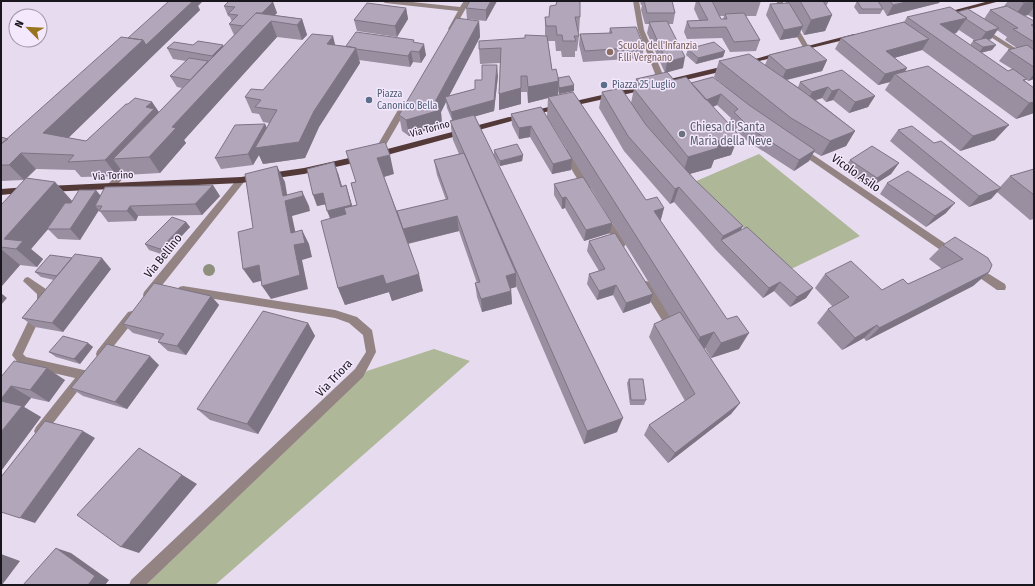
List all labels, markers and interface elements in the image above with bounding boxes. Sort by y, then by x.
north arrow [8,8,48,48]
text: N [12,18,27,30]
place label: Scuola dell'Infanzia F.lli Vergnano [618,40,697,64]
marker: Scuola dell'Infanzia F.lli Vergnano [605,47,615,57]
place label: Piazza 25 Luglio [612,79,676,91]
marker: Piazza 25 Luglio [599,80,609,90]
place label: Piazza Canonico Bella [377,88,438,112]
marker: Piazza Canonico Bella [364,95,374,105]
street label: Via Torino [409,118,451,140]
place label: Chiesa di Santa Maria della Neve [690,120,772,148]
marker: Chiesa di Santa Maria della Neve [677,129,687,139]
street label: Vicolo Asilo [829,151,883,195]
street label: Via Torino [92,169,134,183]
street label: Via Bellino [141,231,185,281]
street label: Via Triora [313,356,355,399]

